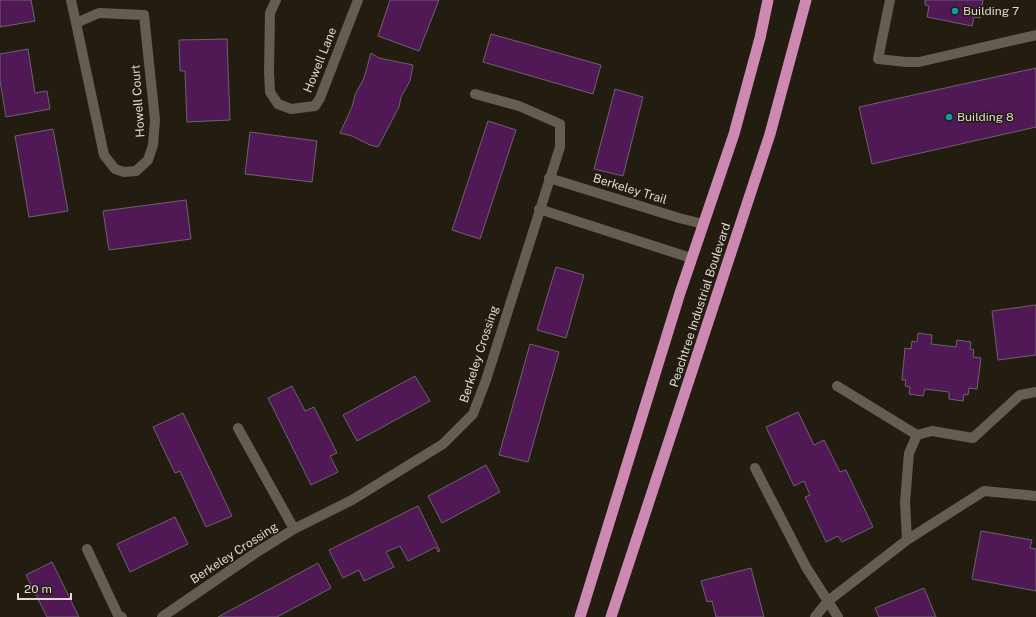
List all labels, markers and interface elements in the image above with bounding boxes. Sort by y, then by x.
place label: Building 7 [963,4,1019,18]
marker: Building 7 [950,6,960,16]
street label: Howell Lane [301,25,339,95]
street label: Howell Court [128,64,148,138]
place label: Building 8 [957,110,1014,124]
marker: Building 8 [944,112,954,122]
street label: Berkeley Trail [591,171,669,207]
street label: Peachtree Industrial Boulevard [667,221,733,389]
street label: Berkeley Crossing [457,304,501,404]
street label: Berkeley Crossing [188,520,280,586]
scale bar [18,575,71,601]
text: 20 m [24,582,52,596]

